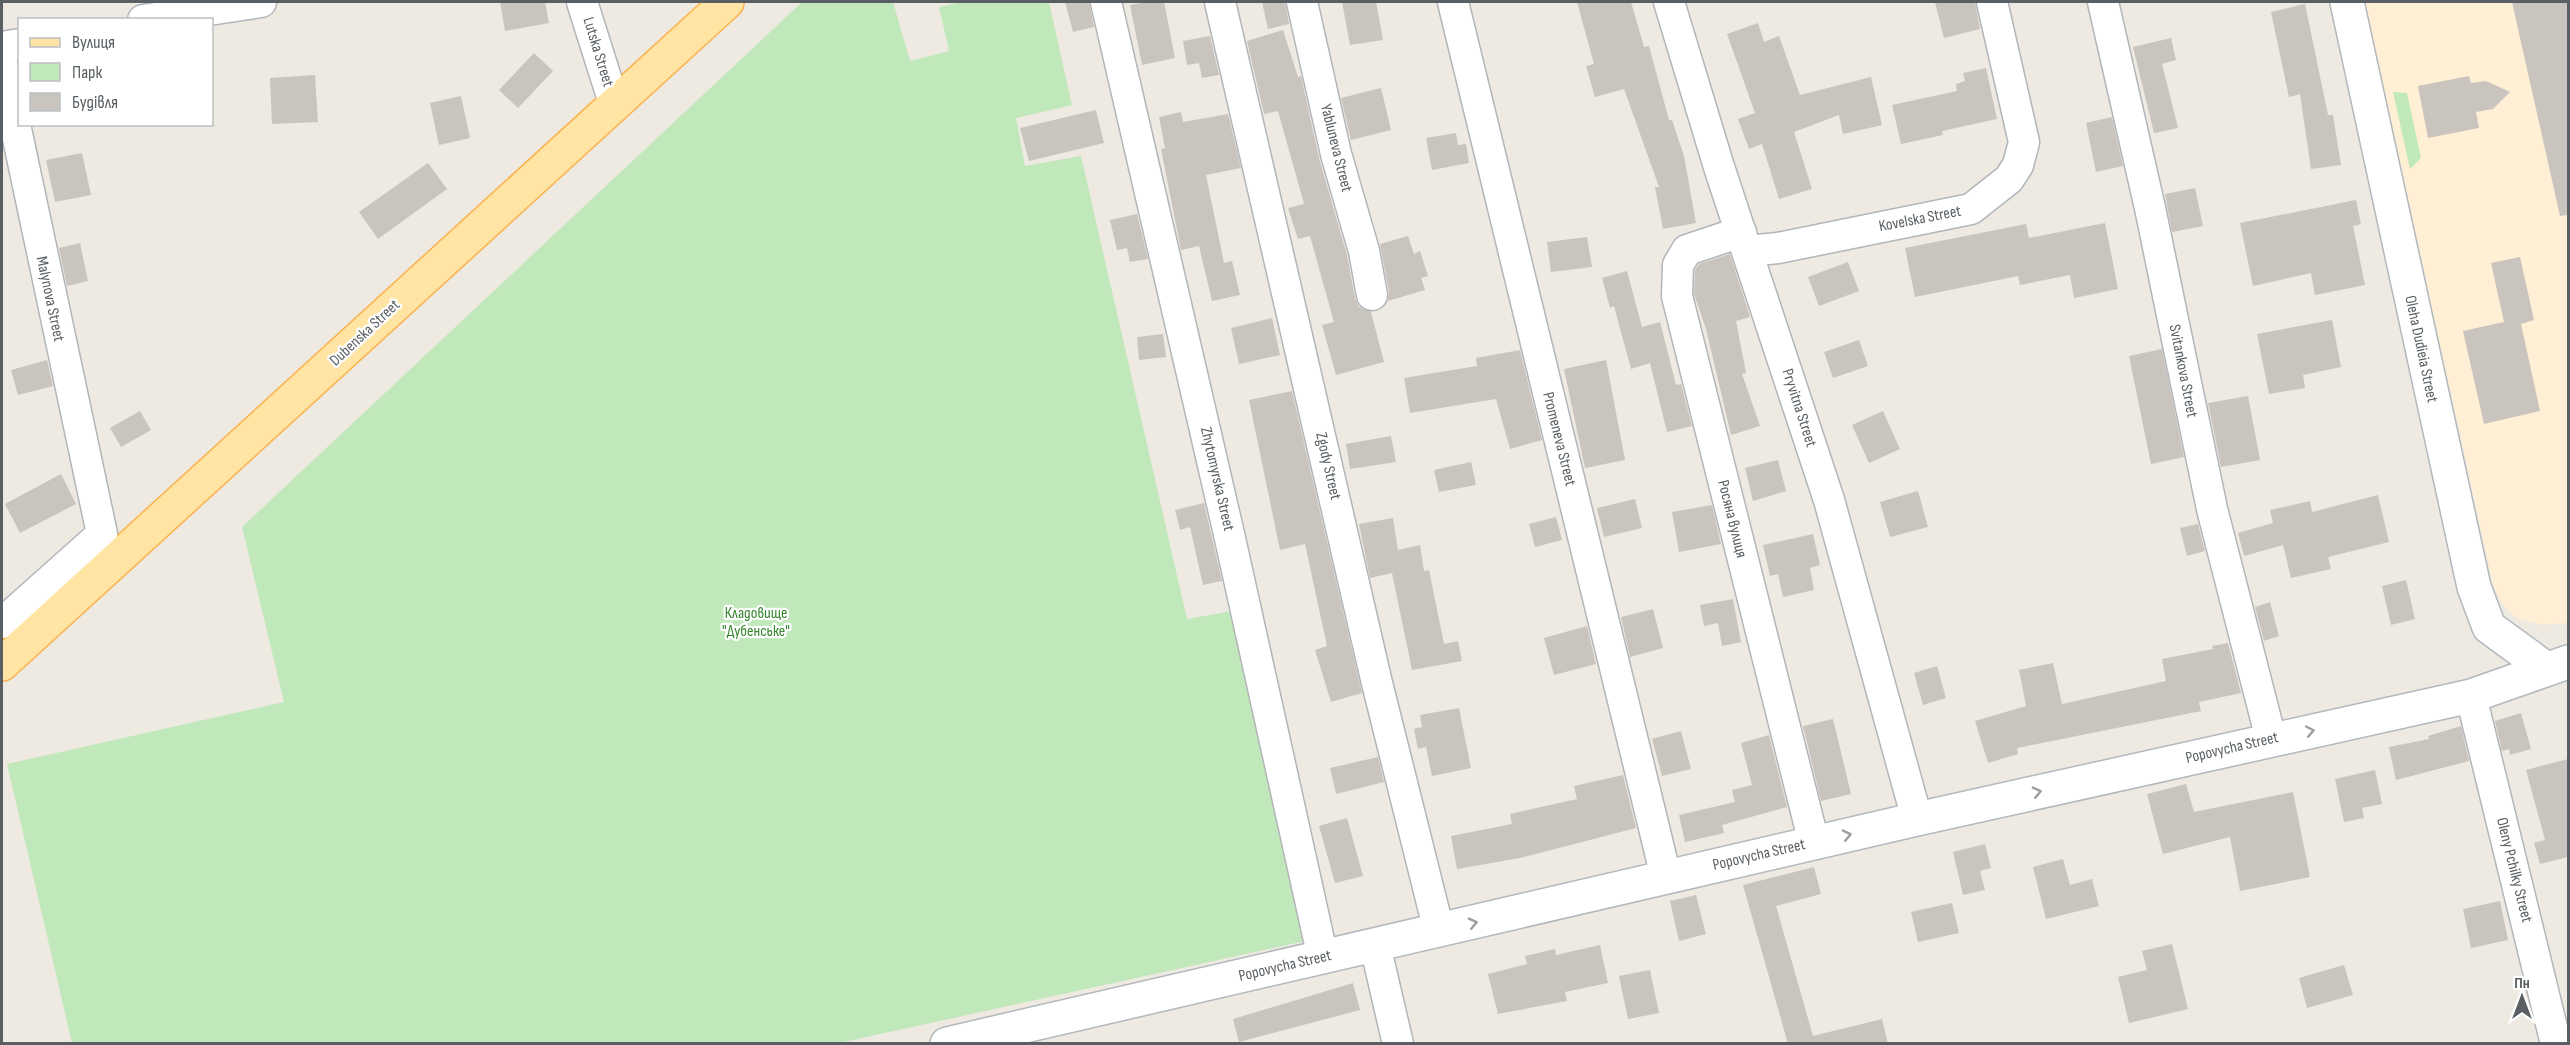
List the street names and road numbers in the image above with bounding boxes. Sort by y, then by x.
street label: Lutska Street [578,15,618,89]
street label: Yabluneva Street [1316,102,1356,194]
street label: Kovelska Street [1877,202,1963,236]
street label: Malynova Street [32,255,68,343]
street label: Oleha Dudieia Street [2400,294,2442,404]
street label: Dubenska Street [326,296,404,370]
street label: Svitankova Street [2165,323,2201,419]
street label: Pryvitna Street [1777,367,1821,450]
street label: Promeneva Street [1538,390,1580,488]
street label: Zhytomyrska Street [1196,425,1238,533]
street label: Zgody Street [1311,430,1345,502]
street label: Росяна вулиця [1713,478,1751,560]
street label: Popovycha Street [2184,728,2280,768]
street label: Oleny Pchilky Street [2492,816,2536,924]
street label: Popovycha Street [1711,835,1807,875]
street label: Popovycha Street [1237,946,1333,986]

